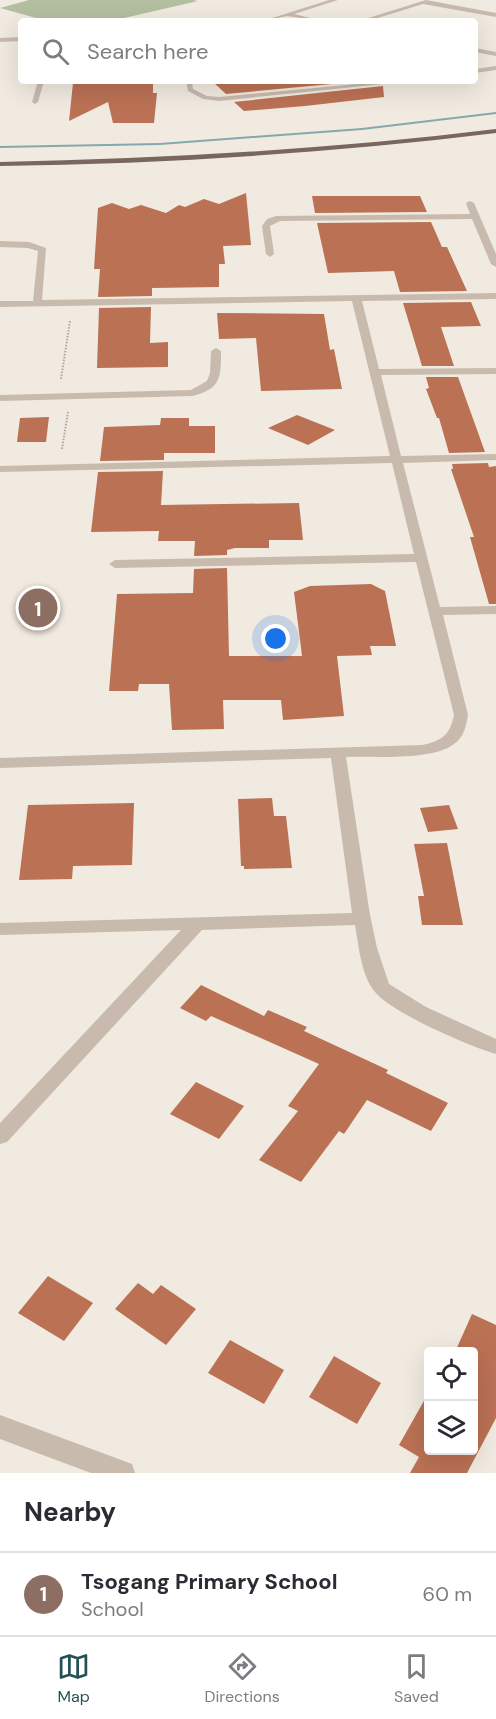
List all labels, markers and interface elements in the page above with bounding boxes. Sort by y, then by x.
search box [18,18,478,84]
icon: search [39,35,72,68]
text: Search here [87,37,208,66]
pin: 1 [18,586,57,630]
your location [261,624,290,653]
map controls [424,1347,478,1455]
button: locate [424,1347,478,1401]
button: layers [424,1401,478,1455]
text: Nearby [24,1495,116,1529]
text: Tsogang Primary School [81,1567,338,1596]
text: 1 [40,1581,47,1607]
text: 60 m [423,1581,472,1607]
text: School [81,1596,144,1622]
tab: Map [57,1650,90,1707]
tab: Directions [204,1650,280,1707]
tab: Saved [394,1650,439,1707]

